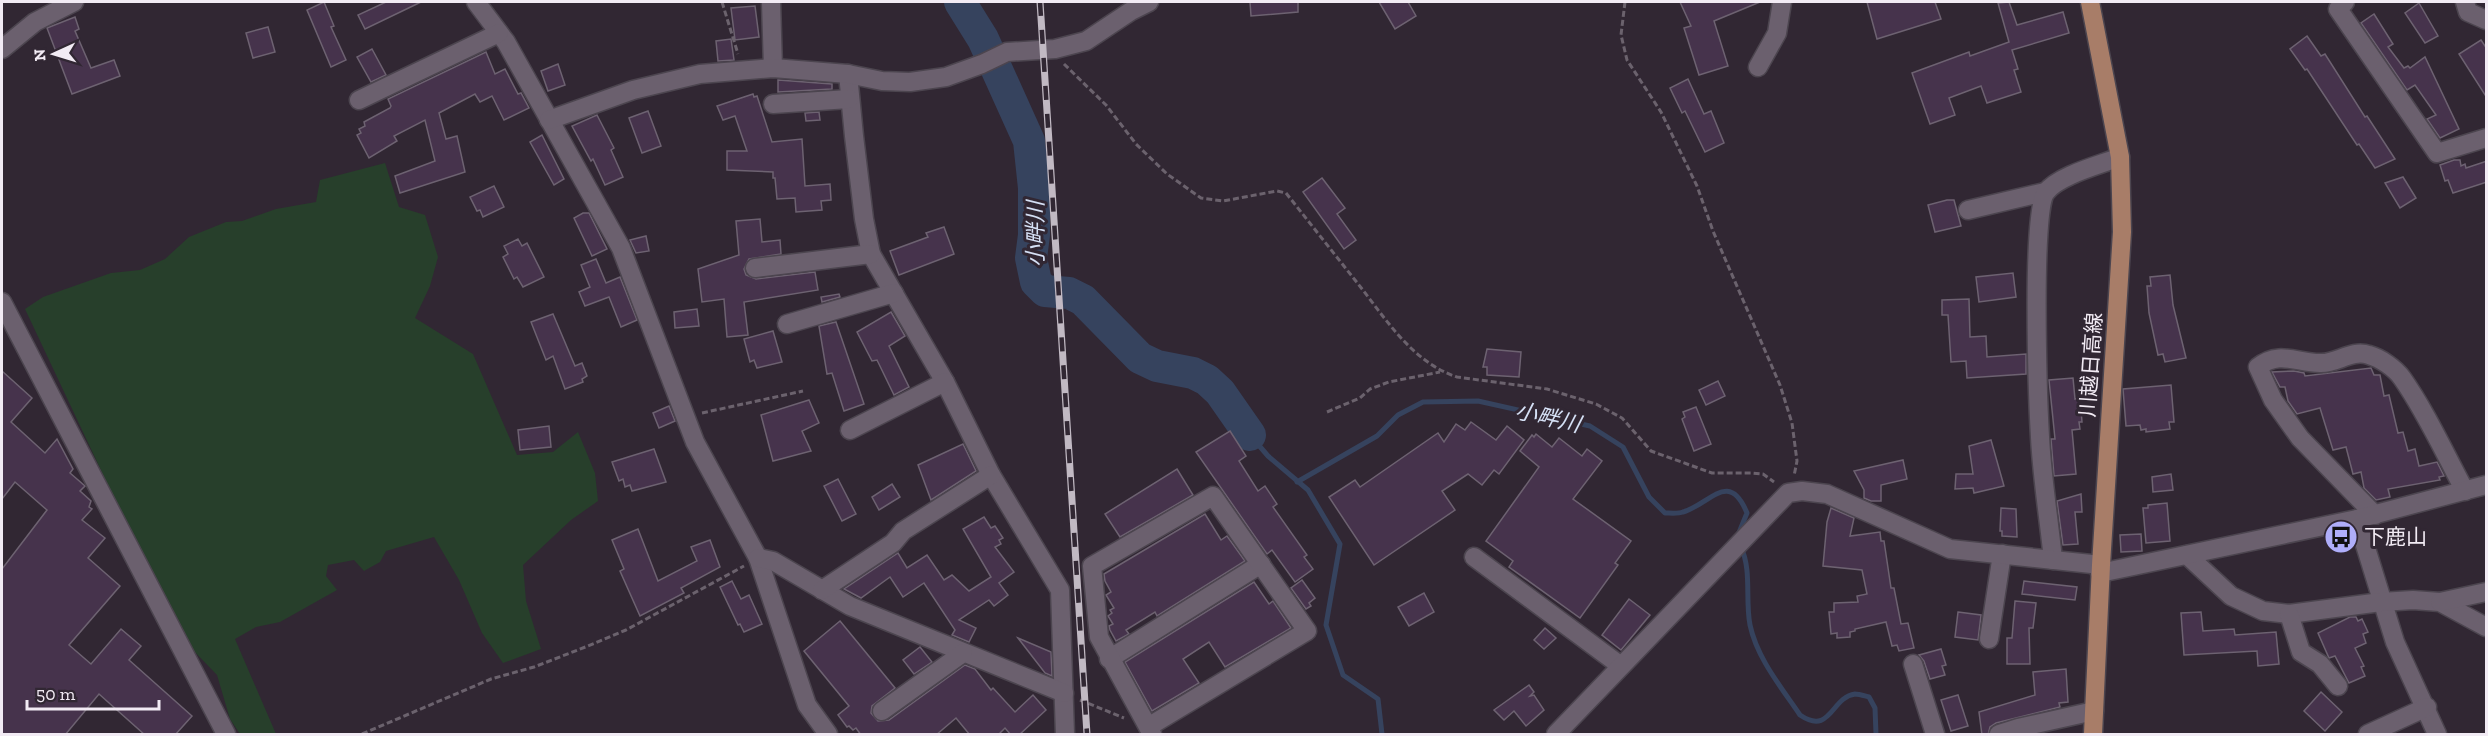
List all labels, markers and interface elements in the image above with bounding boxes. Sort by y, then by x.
north arrow [24,24,84,84]
text: N [30,48,49,62]
water label: 小畔川 [1022,199,1049,267]
street label: 川越日高線 [2074,312,2107,418]
water label: 小畔川 [1513,397,1585,439]
bus stop icon: 下鹿山 [2323,519,2359,555]
place label: 下鹿山 [2364,524,2427,549]
scale bar [27,673,159,711]
text: 50 m [36,683,76,705]

